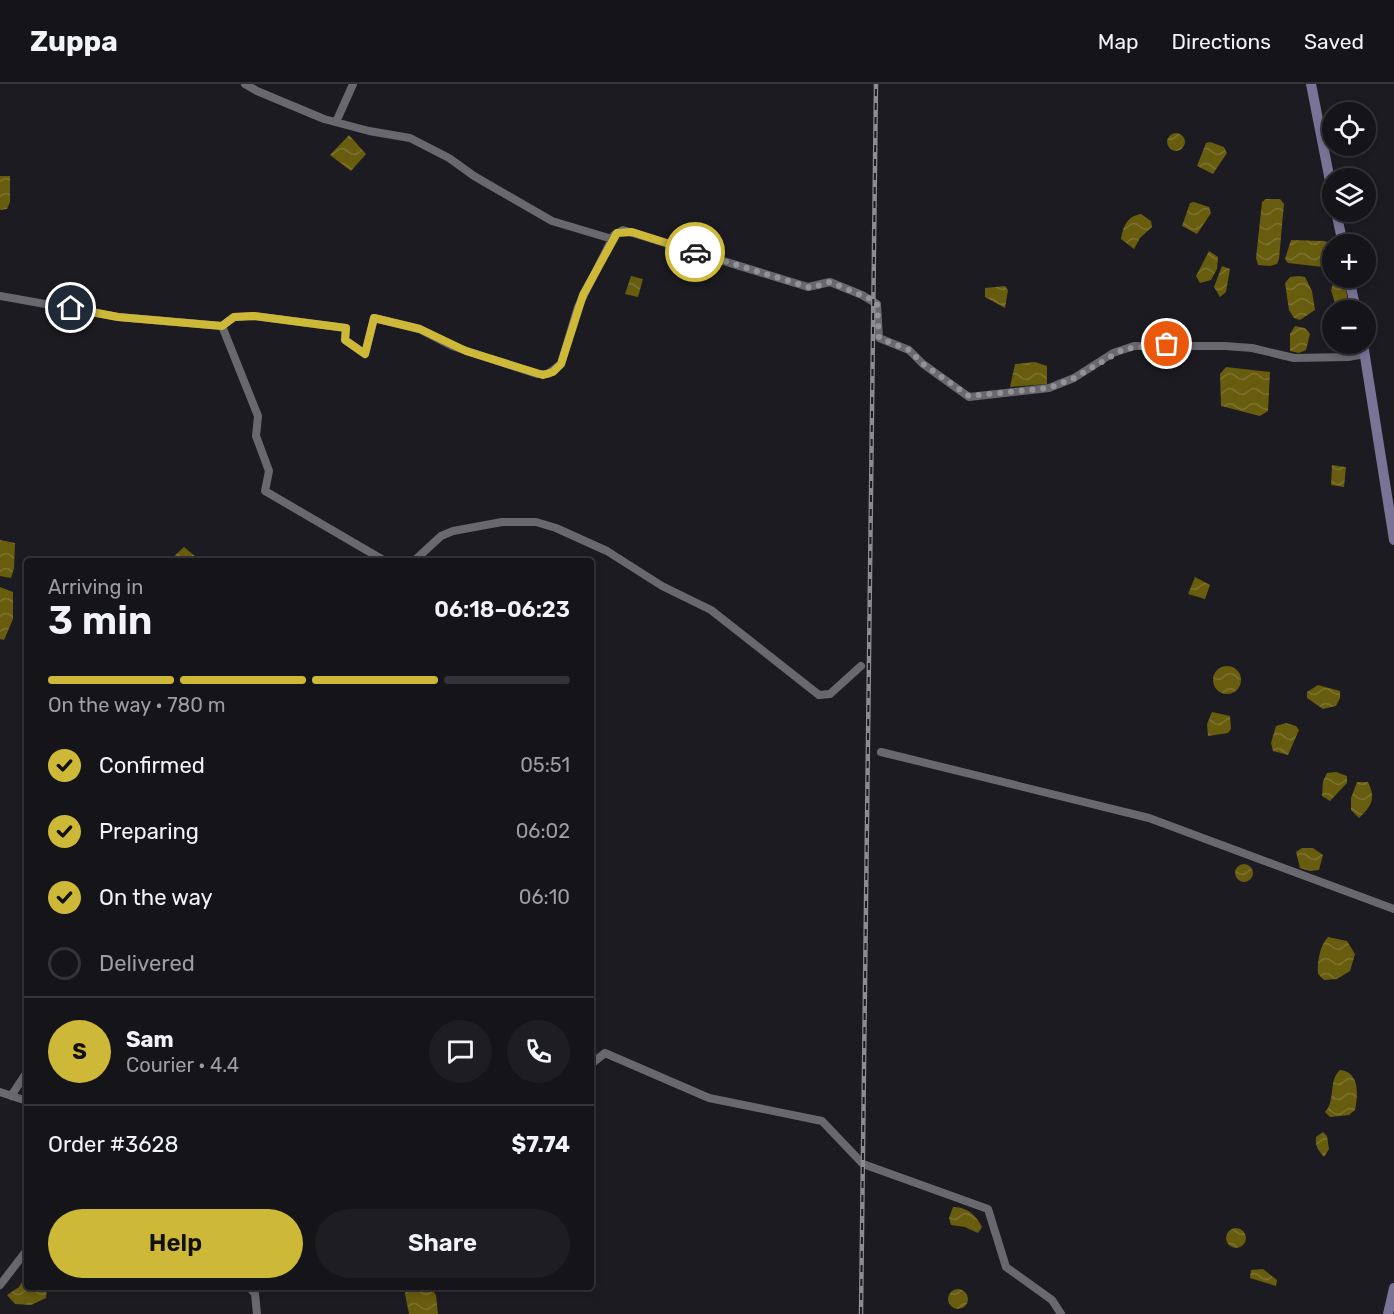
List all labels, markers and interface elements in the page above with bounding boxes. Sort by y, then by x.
text: Zuppa [30,25,118,58]
text: Map [1098,29,1139,54]
text: Directions [1172,29,1271,54]
text: Saved [1304,29,1364,54]
map controls [1322,102,1376,354]
button: locate [1322,102,1376,156]
button: layers [1322,168,1376,222]
courier [665,222,725,282]
button: + [1322,234,1376,288]
icon: car [679,236,712,269]
pin [45,282,96,333]
icon: home [54,291,87,324]
button: − [1322,300,1376,354]
pin [1141,318,1192,369]
icon: bag [1150,327,1183,360]
text: Arriving in [48,575,143,599]
text: 06:18–06:23 [434,596,570,623]
text: 3 min [48,598,153,644]
text: On the way · 780 m [48,693,226,717]
icon: check [48,749,81,782]
text: Confirmed [99,752,205,779]
text: 05:51 [520,753,570,777]
icon: check [48,815,81,848]
text: Preparing [99,818,199,845]
text: 06:02 [516,819,570,843]
icon: check [48,881,81,914]
text: On the way [99,884,213,911]
text: 06:10 [519,885,570,909]
text: Delivered [99,950,195,977]
button: chat [429,1020,492,1083]
button: phone [507,1020,570,1083]
text: Sam [126,1026,174,1053]
text: S [72,1038,87,1065]
text: Courier · 4.4 [126,1053,239,1077]
text: Order #3628 [48,1131,178,1158]
text: $7.74 [511,1131,570,1158]
button: Help [48,1209,303,1278]
button: Share [315,1209,570,1278]

